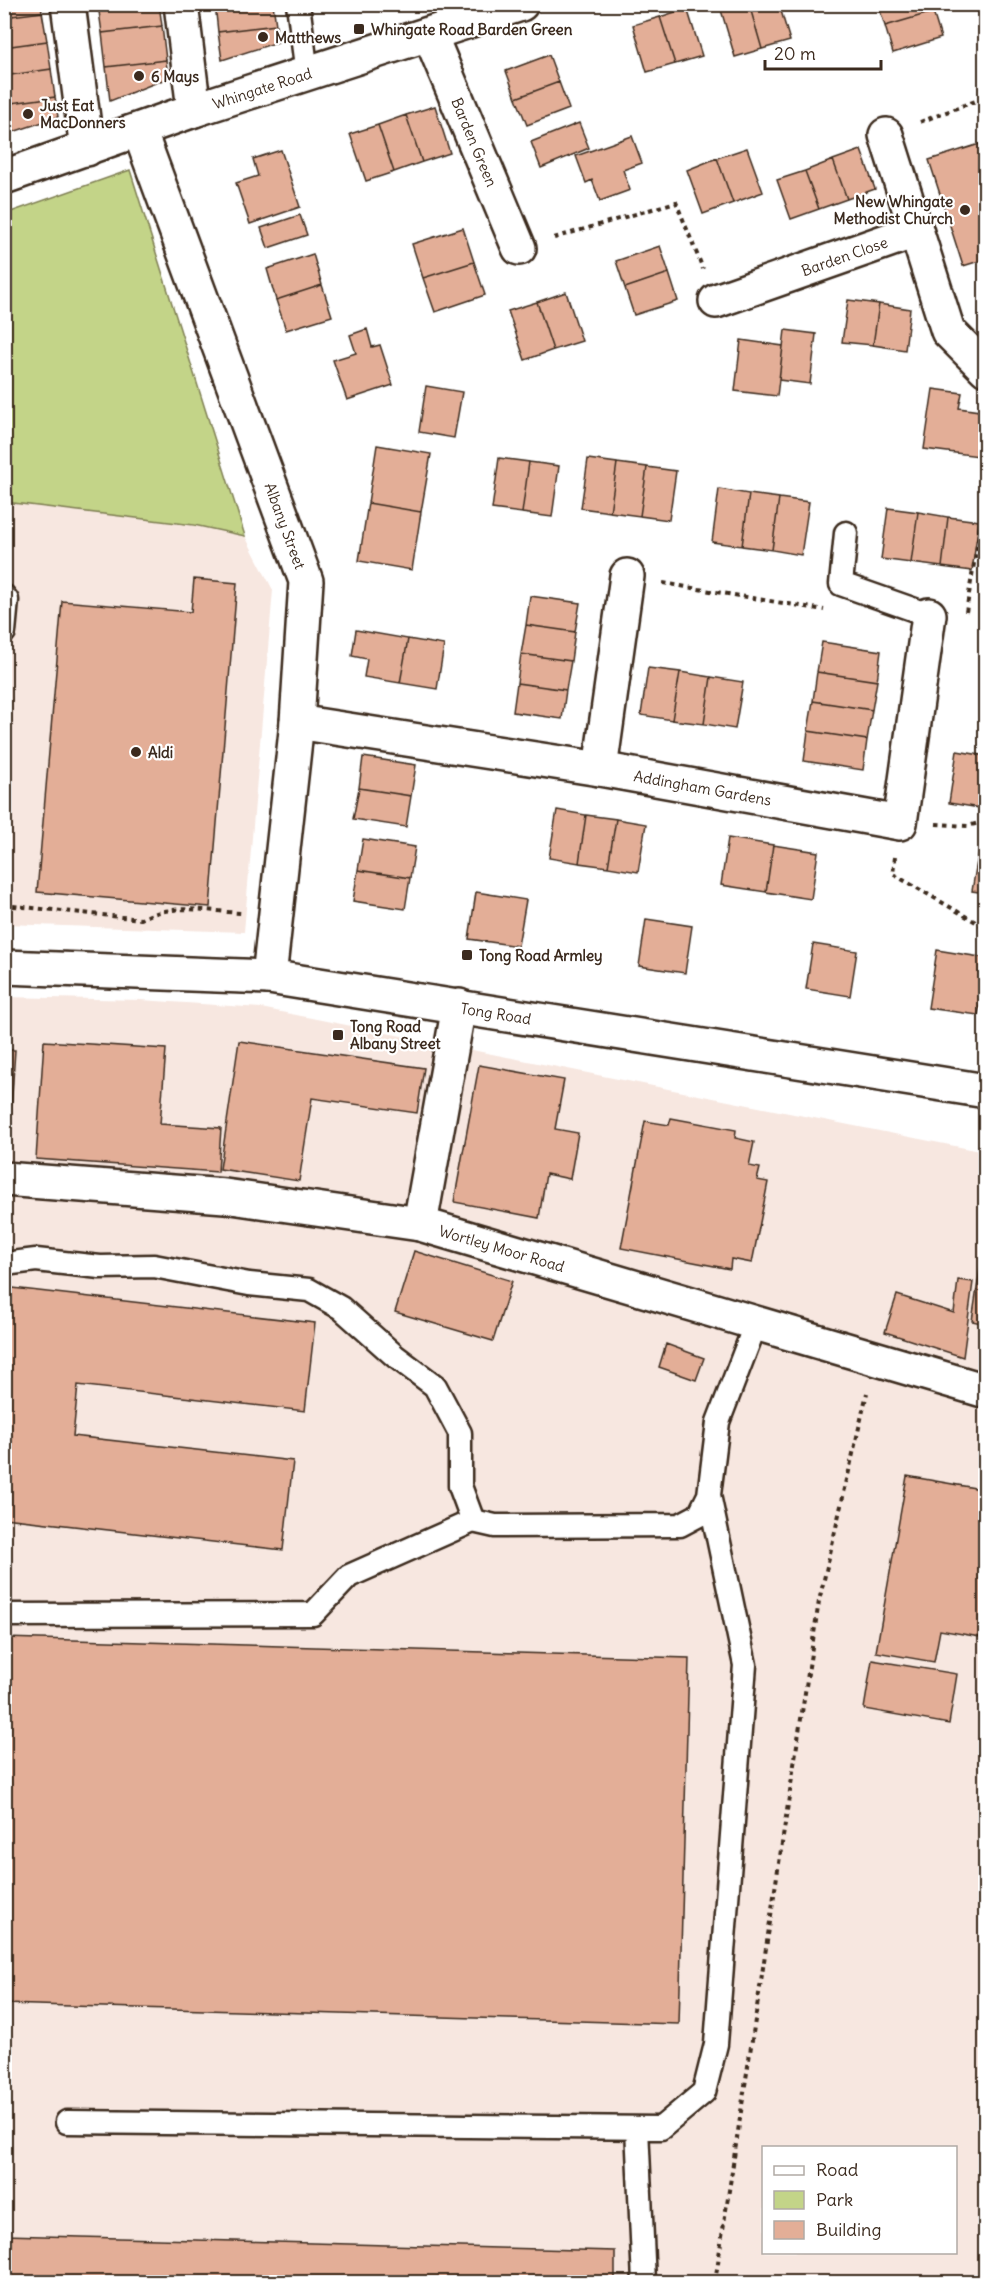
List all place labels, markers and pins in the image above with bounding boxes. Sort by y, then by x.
place label: Whingate Road Barden Green [371,20,573,40]
marker: Whingate Road Barden Green [352,22,366,36]
place label: Matthews [275,28,341,47]
marker: Matthews [256,30,270,44]
place label: 6 Mays [151,67,199,87]
marker: 6 Mays [132,69,146,83]
place label: Just Eat MacDonners [40,96,126,132]
marker: Just Eat MacDonners [21,107,35,121]
place label: New Whingate Methodist Church [834,192,953,228]
marker: New Whingate Methodist Church [958,203,972,217]
place label: Aldi [148,743,173,762]
marker: Aldi [129,745,143,759]
place label: Tong Road Armley [479,946,603,966]
marker: Tong Road Armley [460,948,474,962]
place label: Tong Road Albany Street [350,1017,442,1054]
marker: Tong Road Albany Street [331,1028,345,1042]

